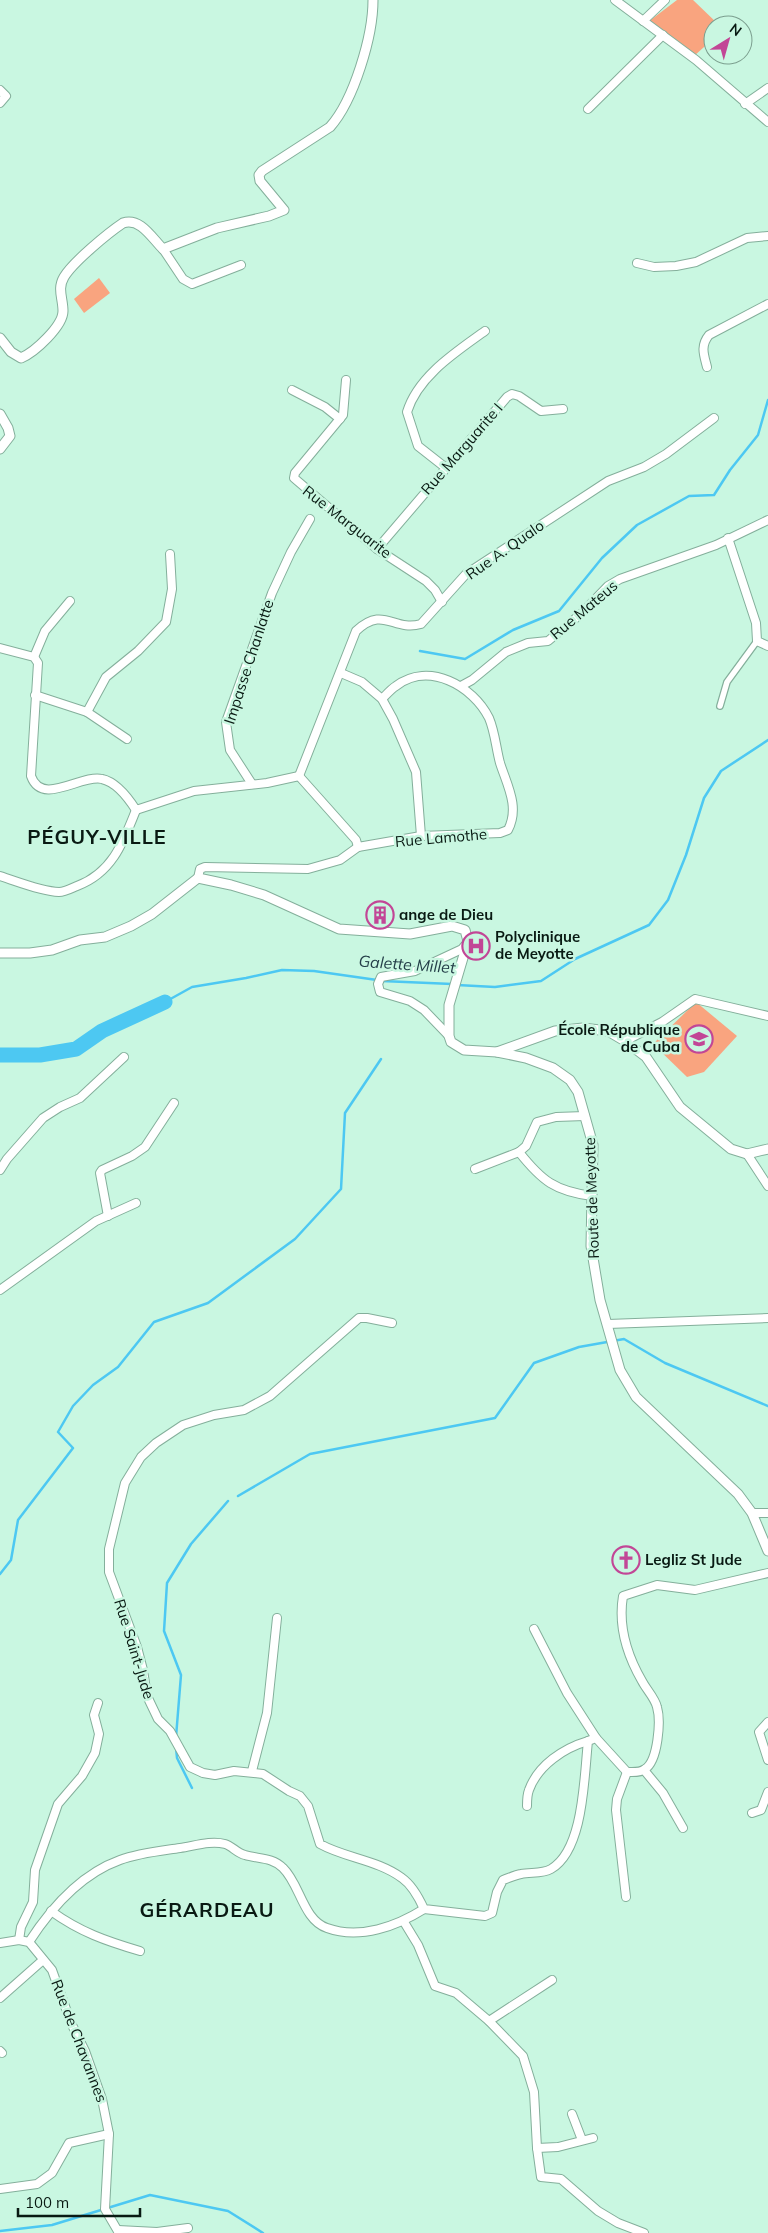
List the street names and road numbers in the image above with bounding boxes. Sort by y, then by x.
street label: Rue Marguarite I [417,399,507,498]
street label: Rue Marguarite [299,481,395,562]
street label: Rue A. Qualo [462,516,547,584]
street label: Rue Mateus [546,576,621,643]
street label: Impasse Chanlatte [219,597,278,727]
street label: Rue Lamothe [394,824,488,851]
street label: Route de Meyotte [580,1137,603,1259]
street label: Rue Saint-Jude [110,1596,159,1701]
street label: Rue de Chavannes [47,1977,112,2105]

